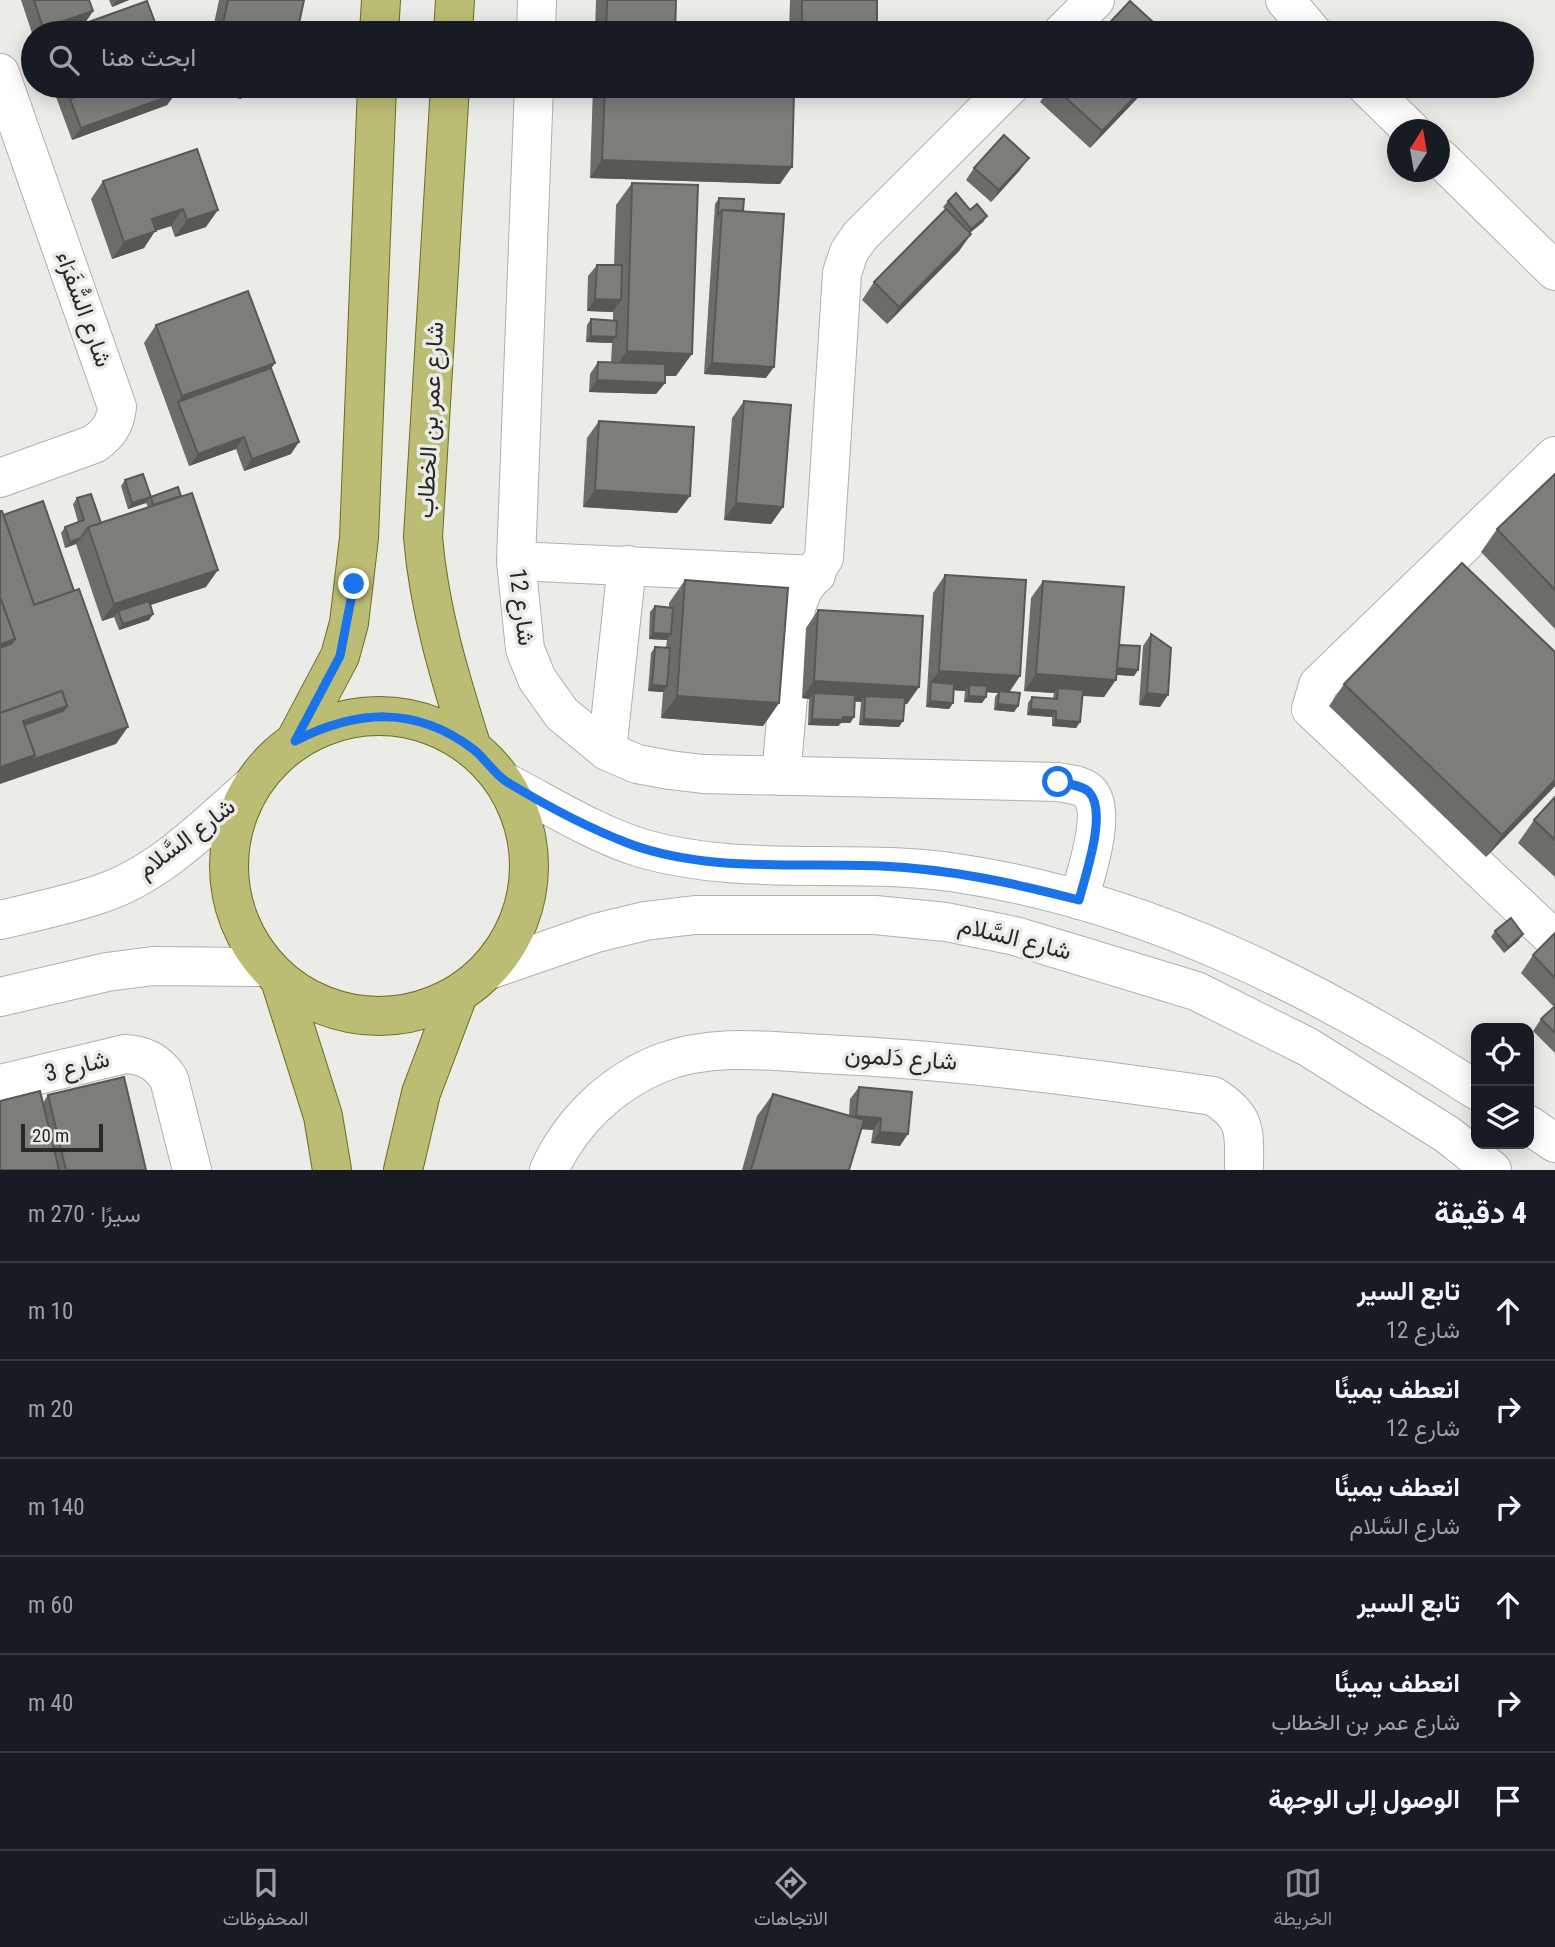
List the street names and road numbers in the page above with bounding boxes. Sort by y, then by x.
street label: شارع السُّفَرَاء [48,247,118,371]
street label: شارع عمر بن الخطاب [411,321,451,519]
street label: شارع 12 [501,567,541,647]
street label: شارع السَّلام [132,792,242,885]
street label: شارع السَّلام [955,910,1074,967]
street label: شارع دَلمون [844,1040,958,1078]
street label: شارع 3 [42,1044,113,1089]

